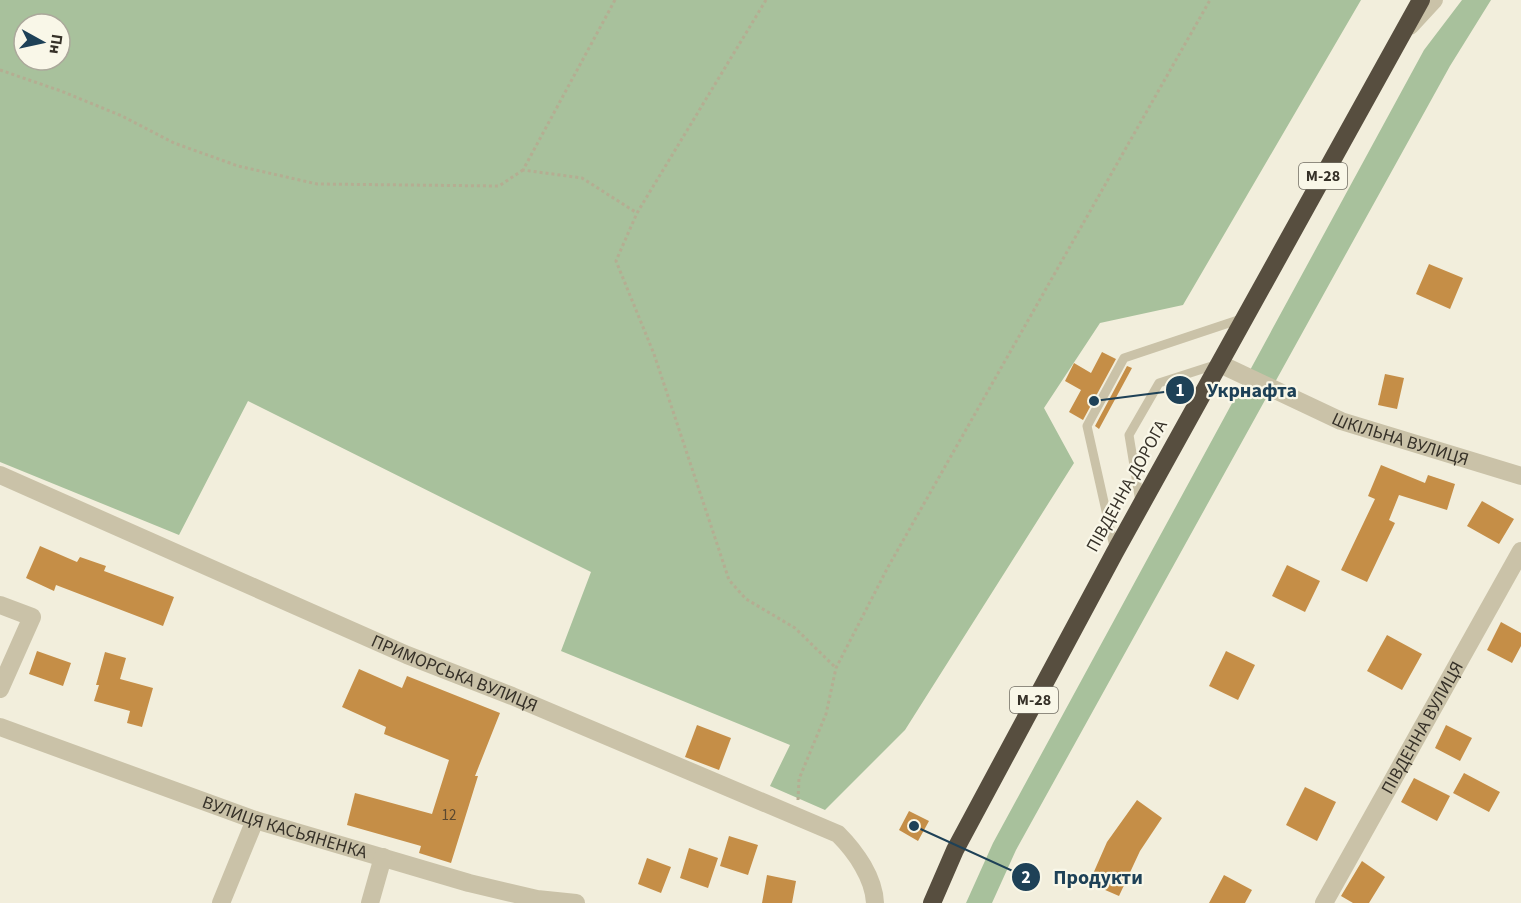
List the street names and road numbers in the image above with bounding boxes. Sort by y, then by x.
road number: М-28 [1299,163,1347,189]
street label: ШКІЛЬНА ВУЛИЦЯ [1328,406,1472,472]
street label: ПІВДЕННА ДОРОГА [1080,415,1174,557]
street label: ПРИМОРСЬКА ВУЛИЦЯ [367,628,542,718]
street label: ПІВДЕННА ВУЛИЦЯ [1375,657,1469,799]
road number: М-28 [1010,687,1058,713]
street label: ВУЛИЦЯ КАСЬЯНЕНКА [199,789,370,865]

